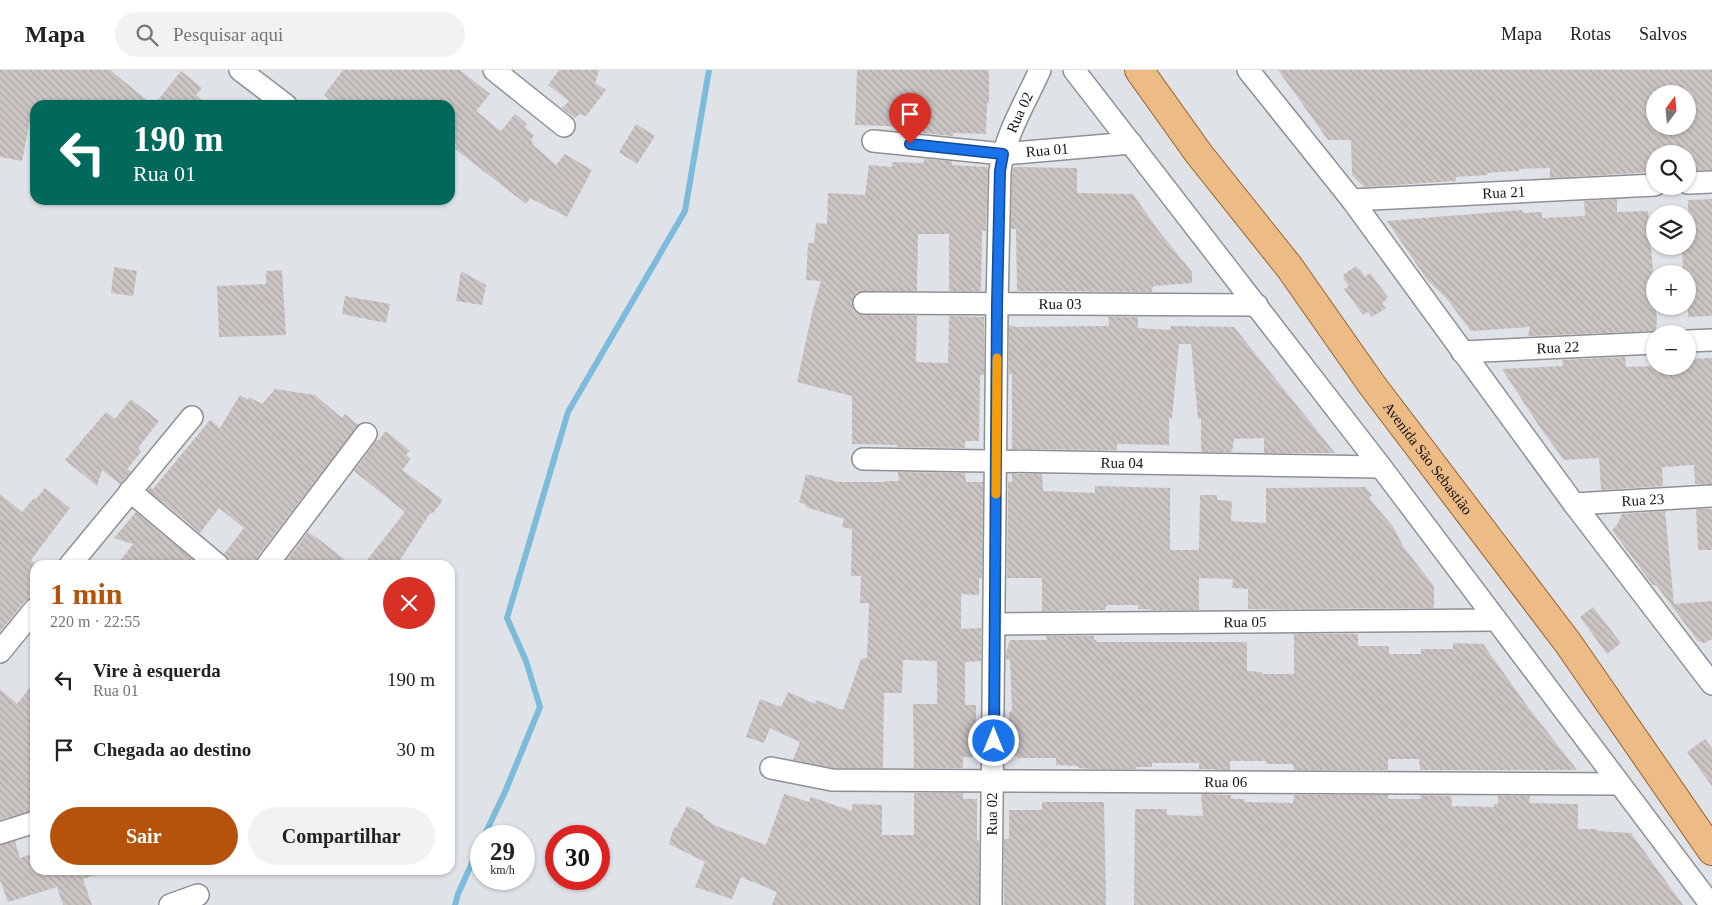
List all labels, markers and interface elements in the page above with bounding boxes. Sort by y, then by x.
search box [115,12,465,57]
text: Mapa [25,21,85,47]
icon: search [133,21,161,49]
text: Pesquisar aqui [173,24,283,45]
text: Mapa [1501,24,1542,44]
text: Rotas [1570,24,1611,44]
text: Salvos [1639,24,1687,44]
north arrow [1646,85,1696,135]
map controls [1646,85,1696,375]
street label: Rua 02 [1003,90,1036,135]
pin [889,93,931,144]
icon: arrive [896,100,924,128]
icon: left [50,120,115,185]
text: 190 m [133,120,223,159]
street label: Rua 01 [1025,140,1069,160]
button: search [1646,145,1696,195]
text: Rua 01 [133,161,196,186]
street label: Rua 21 [1482,183,1526,202]
button: layers [1646,205,1696,255]
button: + [1646,265,1696,315]
street label: Rua 03 [1038,296,1082,312]
button: − [1646,325,1696,375]
street label: Rua 22 [1536,339,1580,357]
street label: Avenida São Sebastião [1380,399,1476,518]
street label: Rua 04 [1100,455,1144,471]
street label: Rua 23 [1621,491,1665,509]
text: 1 min [50,577,123,610]
button: close [383,577,435,629]
text: 220 m · 22:55 [50,613,140,630]
street label: Rua 05 [1223,614,1267,630]
text: Vire à esquerda [93,660,221,681]
icon: left [50,666,78,694]
text: 190 m [387,669,435,690]
text: Rua 01 [93,682,139,699]
position arrow [967,714,1019,766]
icon: arrive [50,736,78,764]
text: Chegada ao destino [93,739,251,760]
text: 30 m [396,739,435,760]
street label: Rua 06 [1204,774,1248,790]
street label: Rua 02 [984,792,1000,836]
button: Sair [50,807,238,865]
button: Compartilhar [248,807,435,865]
speed limit sign: 30 [545,825,610,890]
text: 29 [490,838,515,865]
text: km/h [490,863,515,877]

